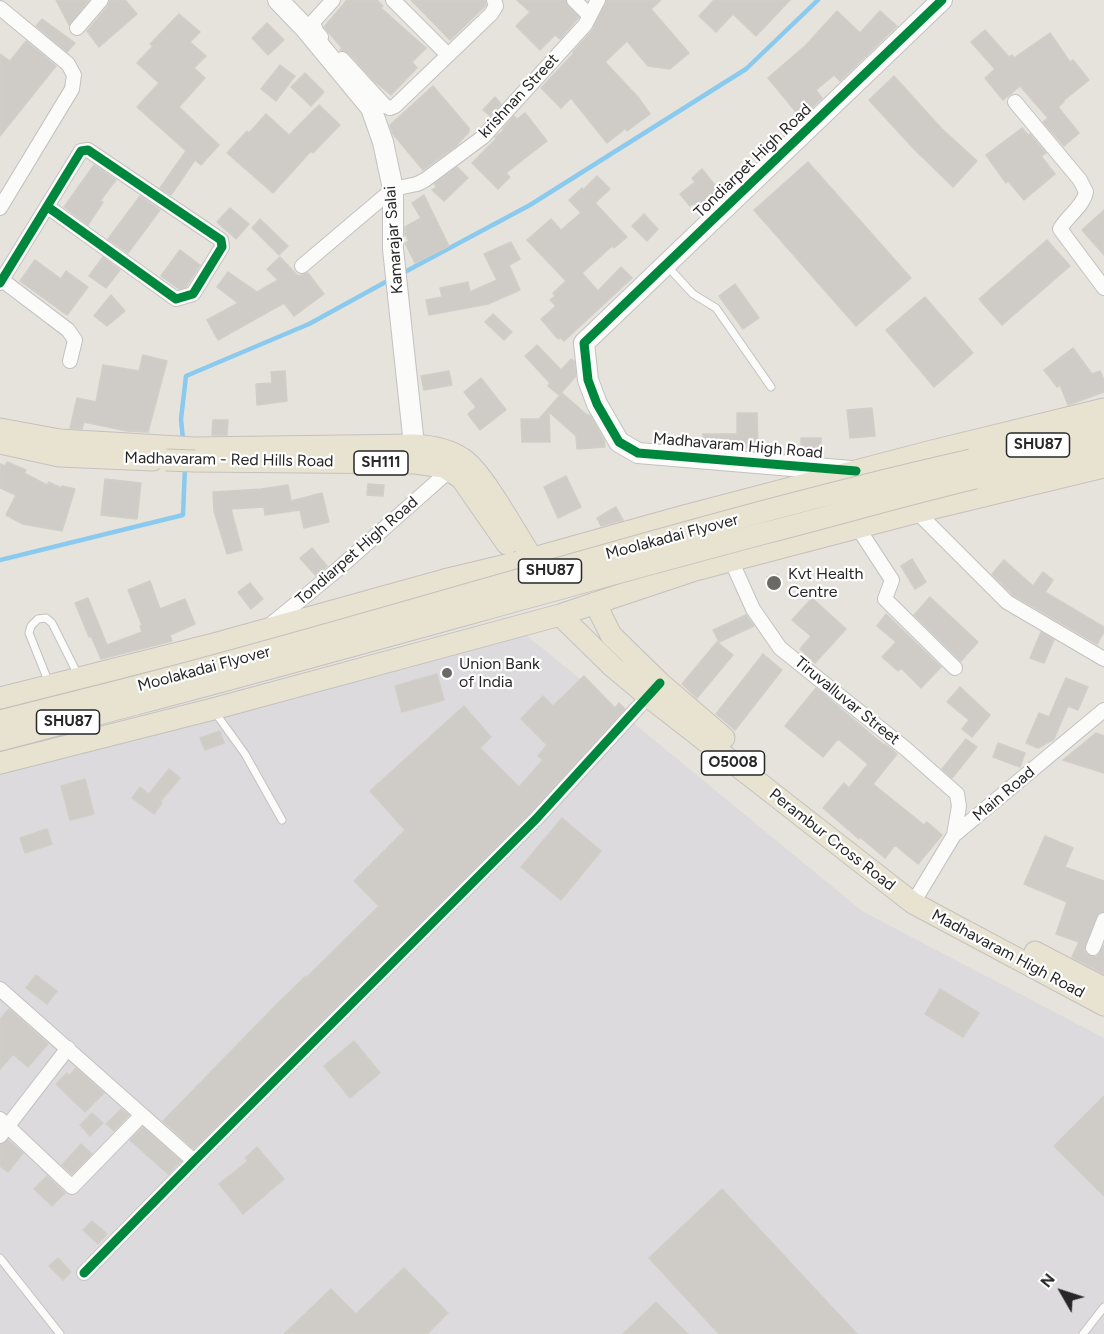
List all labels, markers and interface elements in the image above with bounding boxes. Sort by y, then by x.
street label: krishnan Street [475,50,563,142]
street label: Tondiarpet High Road [690,100,816,222]
street label: Kamarajar Salai [381,185,407,295]
street label: Madhavaram High Road [652,429,824,463]
road number: SHU87 [1006,433,1070,457]
street label: Madhavaram - Red Hills Road [124,449,334,471]
road number: SH111 [354,451,408,475]
street label: Tondiarpet High Road [292,493,422,609]
street label: Moolakadai Flyover [604,510,740,564]
road number: SHU87 [518,559,582,583]
place label: Kvt Health Centre [788,564,863,602]
marker: Kvt Health Centre [765,574,783,592]
street label: Moolakadai Flyover [136,642,272,696]
street label: Tiruvalluvar Street [791,653,903,749]
place label: Union Bank of India [459,654,540,692]
marker: Union Bank of India [440,666,454,680]
road number: SHU87 [36,710,100,734]
road number: O5008 [702,751,764,775]
street label: Main Road [969,763,1039,825]
street label: Perambur Cross Road [765,785,899,895]
street label: Madhavaram High Road [928,906,1088,1002]
north arrow [1032,1262,1092,1322]
text: N [1036,1270,1059,1291]

